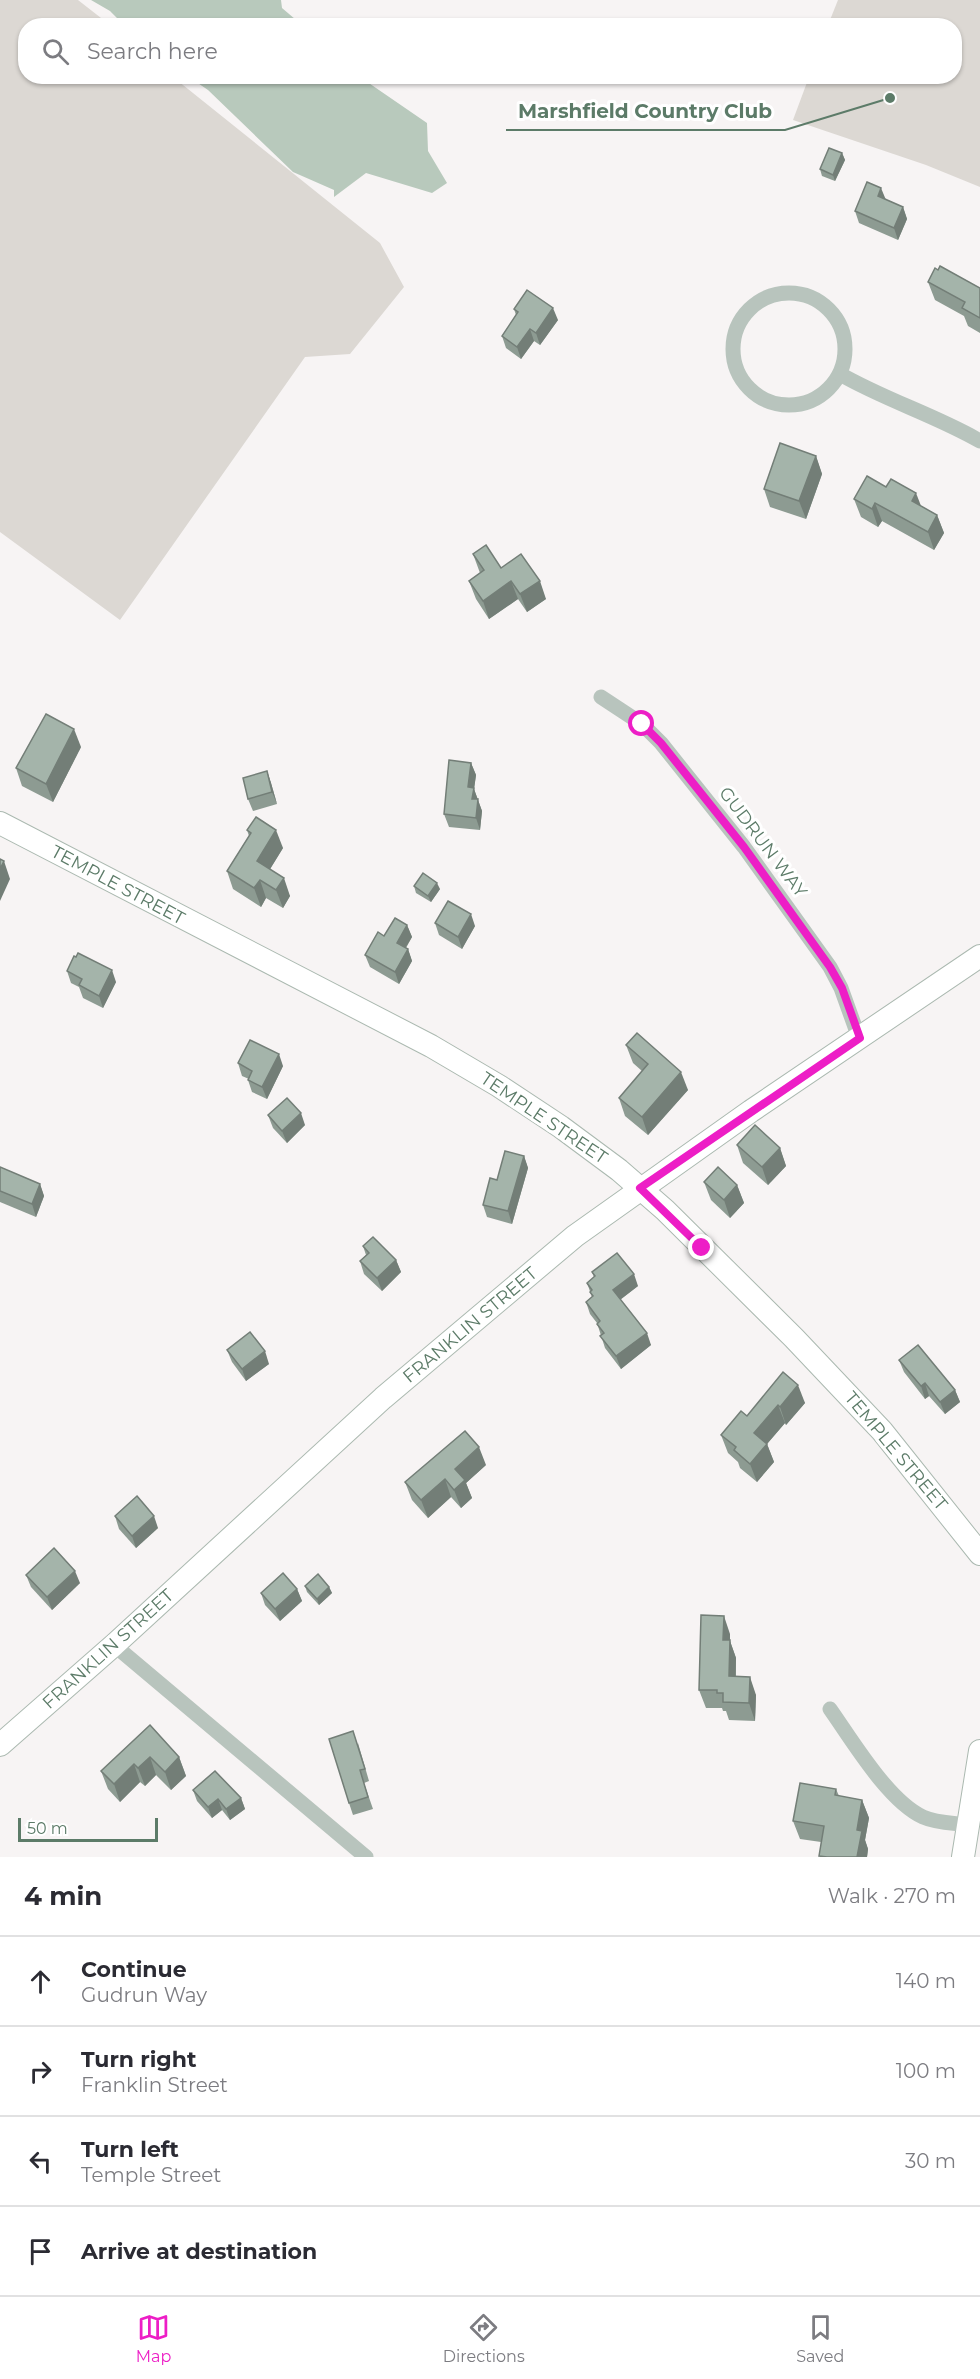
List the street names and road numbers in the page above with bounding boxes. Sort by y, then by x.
street label: GUDRUN WAY [714,782,812,902]
street label: TEMPLE STREET [47,840,189,930]
street label: TEMPLE STREET [476,1067,612,1169]
street label: FRANKLIN STREET [398,1262,542,1388]
street label: TEMPLE STREET [840,1387,953,1515]
street label: FRANKLIN STREET [38,1584,179,1714]

